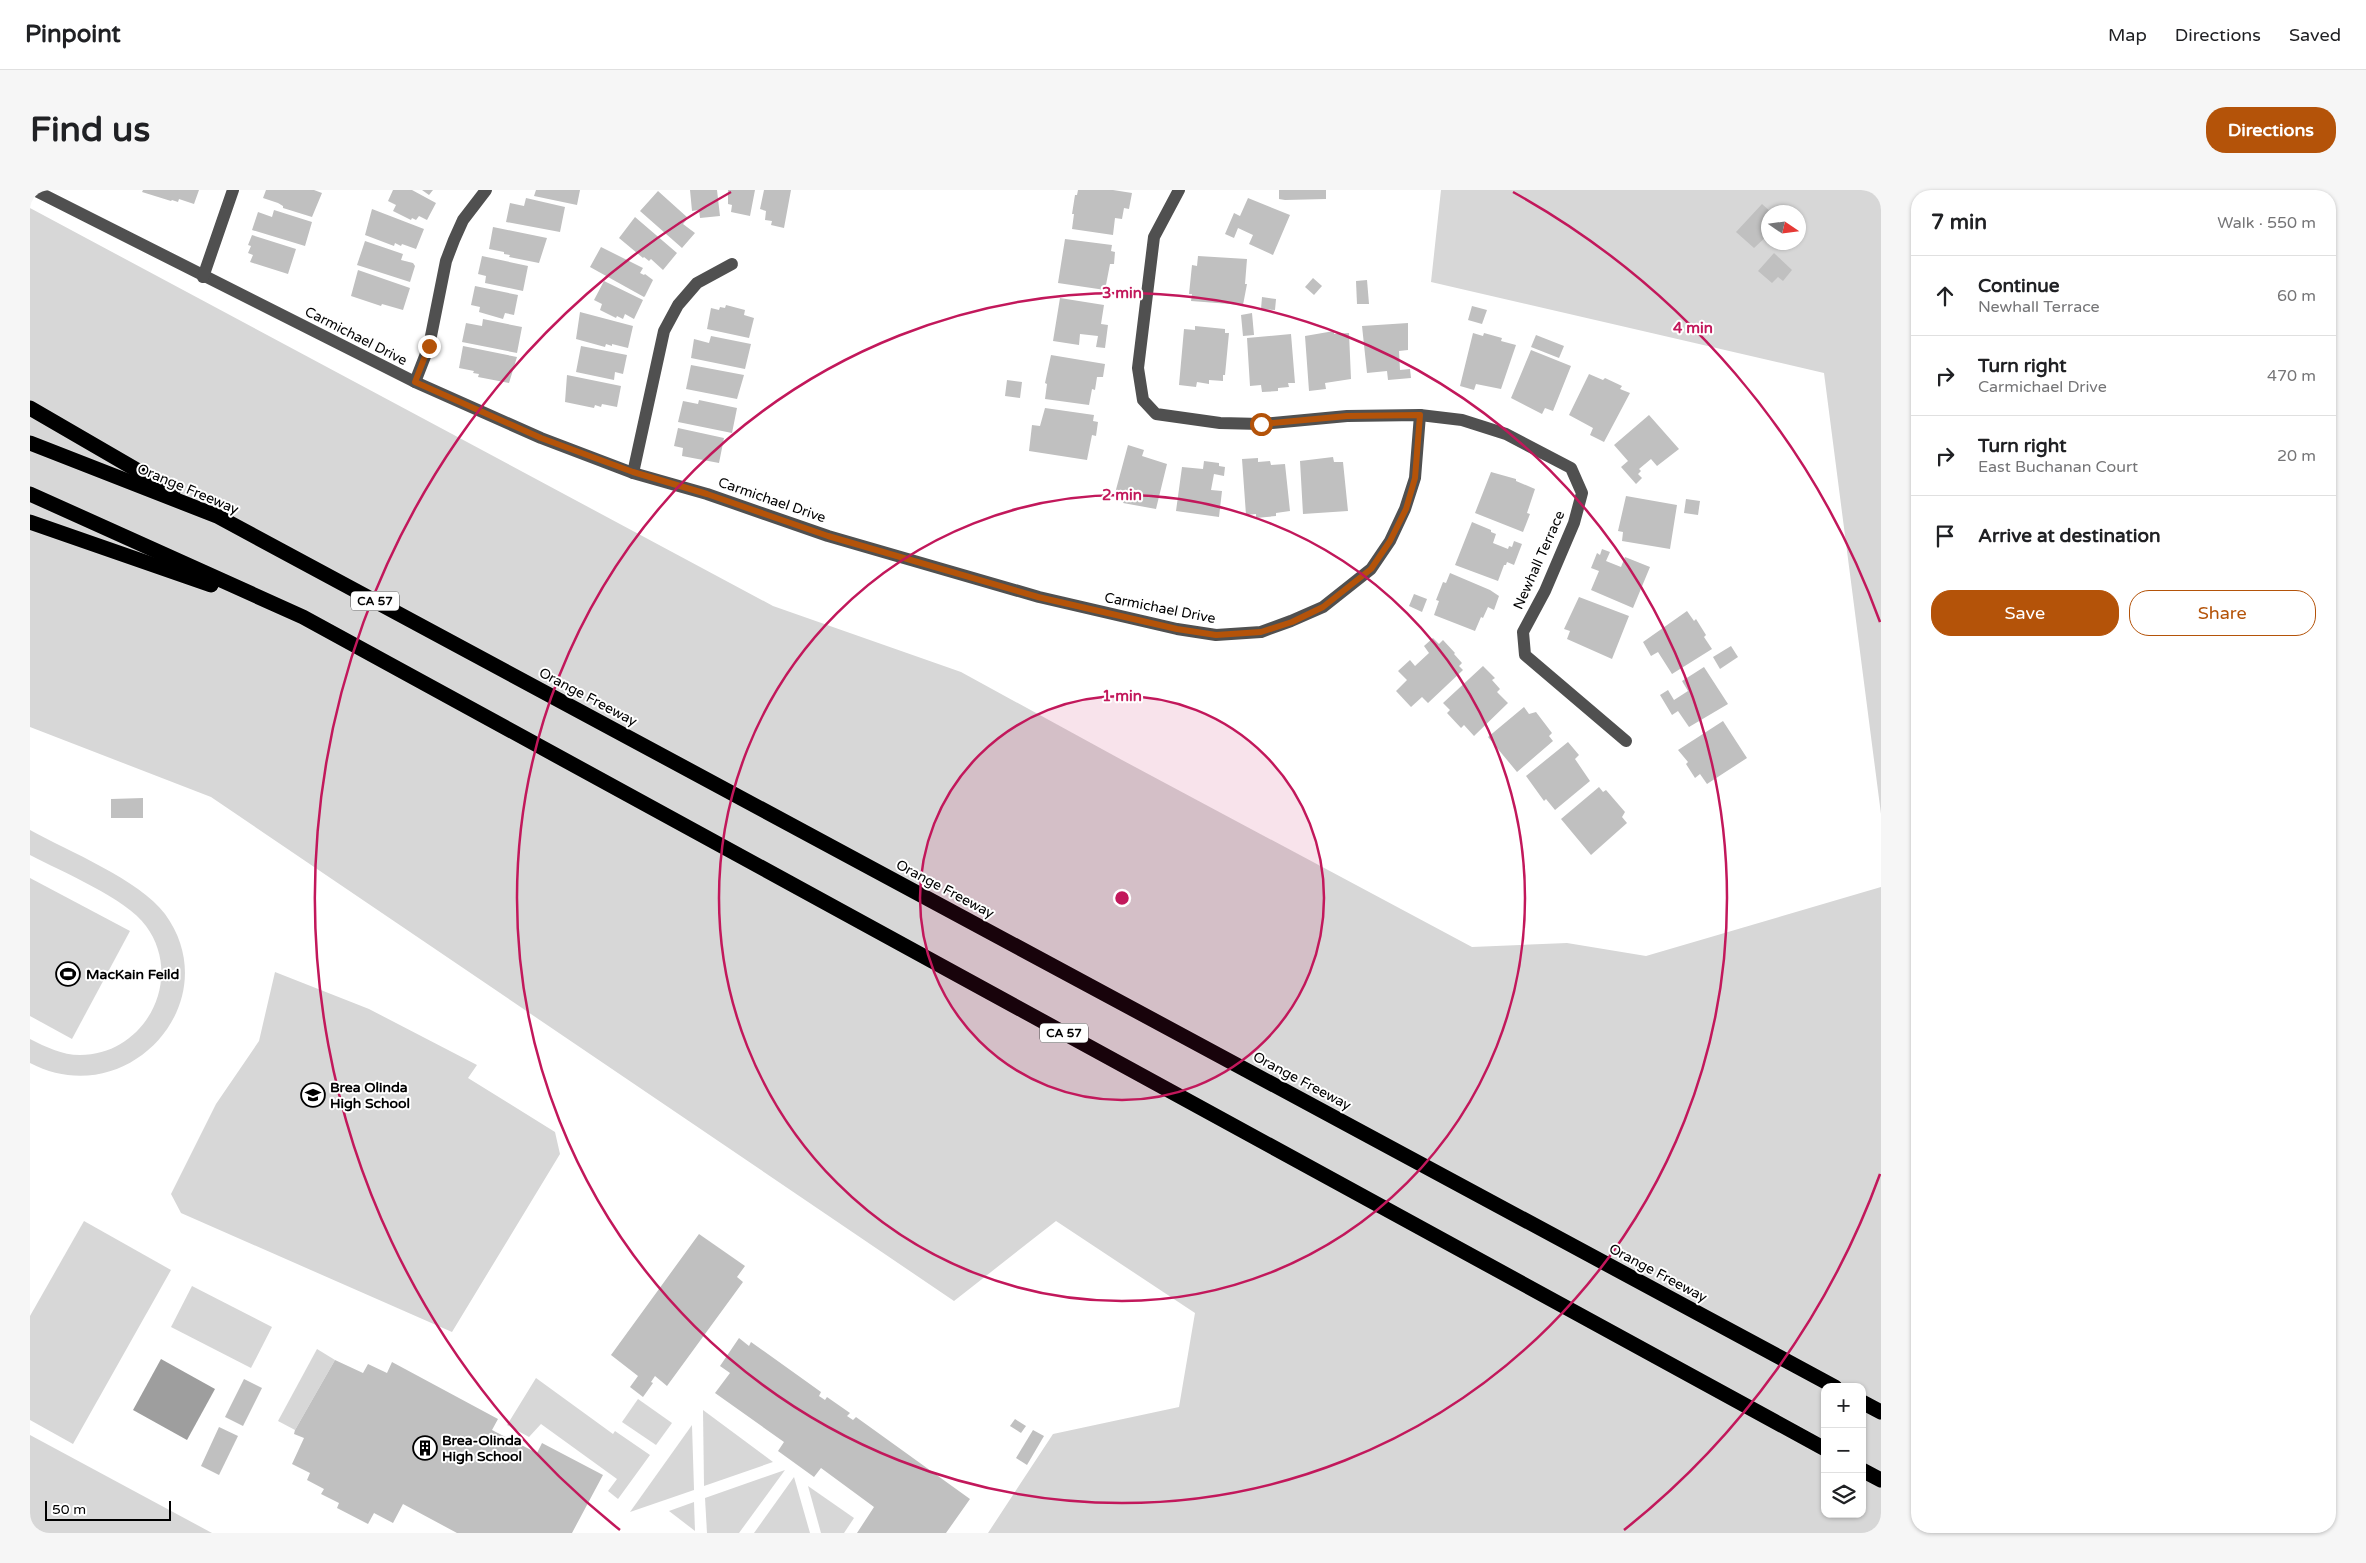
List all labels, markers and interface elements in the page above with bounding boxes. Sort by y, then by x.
text: Pinpoint [25,20,121,49]
text: Map [2108,24,2147,46]
text: Directions [2175,24,2261,46]
text: Saved [2289,24,2341,46]
button: Directions [2206,107,2336,153]
text: Find us [30,109,150,151]
north arrow [1761,205,1806,250]
text: 7 min [1931,210,1987,235]
text: Walk · 550 m [2217,213,2316,233]
text: Continue [1978,275,2060,297]
icon: ahead [1931,282,1959,310]
text: 3 min [1102,284,1142,302]
text: 60 m [2277,286,2316,306]
text: Newhall Terrace [1978,297,2100,317]
street label: Carmichael Drive [302,303,410,369]
text: 4 min [1673,319,1713,337]
route end [418,335,441,358]
text: Turn right [1978,355,2066,377]
icon: right [1931,362,1959,390]
text: 470 m [2267,366,2316,386]
text: Carmichael Drive [1978,377,2107,397]
route start [1250,413,1273,436]
text: Turn right [1978,435,2066,457]
icon: right [1931,442,1959,470]
text: 20 m [2277,446,2316,466]
text: East Buchanan Court [1978,457,2138,477]
street label: Orange Freeway [135,460,242,518]
street label: Carmichael Drive [716,474,828,526]
text: 2 min [1102,486,1142,504]
street label: Newhall Terrace [1510,508,1568,612]
icon: arrive [1931,522,1959,550]
text: Arrive at destination [1978,525,2161,547]
street label: Carmichael Drive [1103,589,1217,627]
button: Save [1931,590,2119,636]
button: Share [2129,590,2316,636]
road number: CA 57 [351,592,399,611]
street label: Orange Freeway [536,664,640,730]
text: 1 min [1102,687,1142,705]
street label: Orange Freeway [893,856,997,922]
centre of rings [1113,889,1131,907]
sports icon: MacKain Feild [55,961,81,987]
place label: MacKain Feild [86,966,180,983]
road number: CA 57 [1040,1024,1088,1042]
street label: Orange Freeway [1250,1048,1354,1114]
place label: Brea Olinda High School [330,1079,410,1112]
school or university icon: Brea Olinda High School [300,1082,326,1108]
street label: Orange Freeway [1606,1240,1710,1306]
map controls [1821,1383,1866,1518]
button: + [1821,1383,1866,1428]
button: − [1821,1428,1866,1473]
place label: Brea-Olinda High School [442,1432,522,1465]
building icon: Brea-Olinda High School [412,1435,438,1461]
button: layers [1821,1473,1866,1518]
scale bar [45,1498,171,1521]
text: 50 m [52,1501,86,1518]

